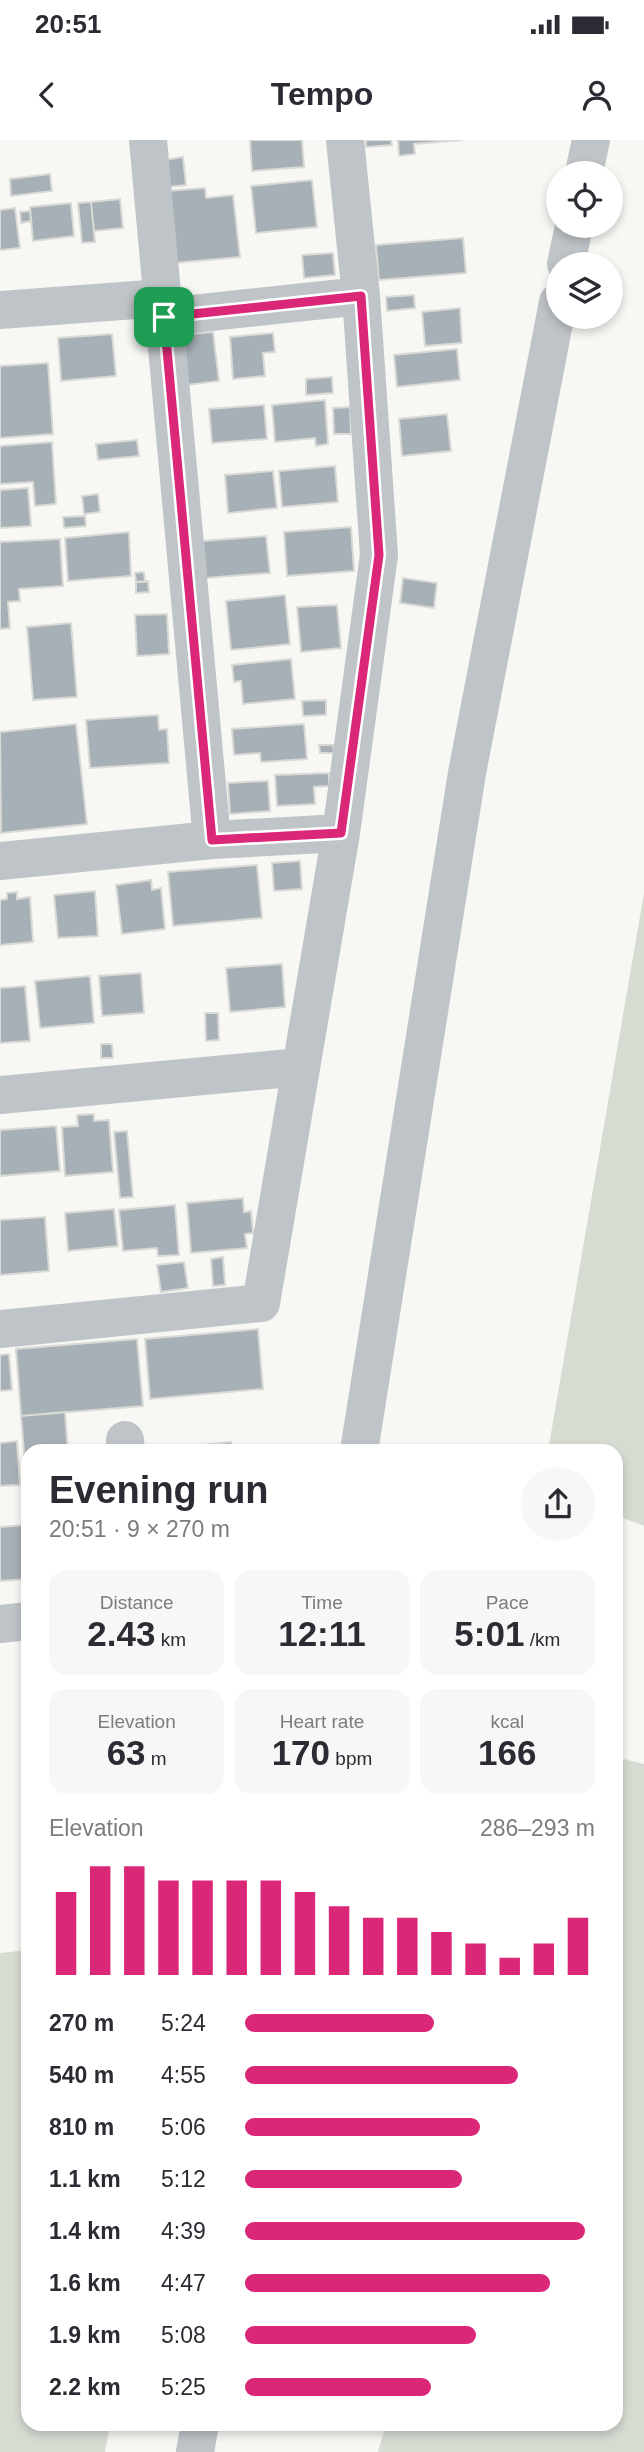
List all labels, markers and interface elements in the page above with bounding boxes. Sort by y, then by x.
text: 20:51 [35,9,102,39]
icon: back [28,76,66,114]
text: Tempo [271,76,373,112]
icon: person [578,76,616,114]
map controls [546,161,623,329]
button: locate [546,161,623,238]
button: layers [546,252,623,329]
pin [134,287,194,347]
icon: arrive [145,298,183,336]
button: share [521,1467,595,1541]
text: Evening run [49,1469,269,1511]
text: 20:51 · 9 × 270 m [49,1516,230,1542]
text: Distance [100,1592,174,1613]
text: Time [301,1592,343,1613]
text: Pace [486,1592,529,1613]
text: 2.43 [87,1614,155,1653]
text: 12:11 [278,1614,366,1653]
text: 5:01 [454,1614,524,1653]
text: km [155,1629,186,1650]
text: /km [524,1629,560,1650]
text: Elevation [98,1711,176,1732]
text: Heart rate [280,1711,364,1732]
text: kcal [490,1711,524,1732]
text: 63 [107,1733,146,1772]
text: 170 [272,1733,330,1772]
text: 166 [478,1733,537,1772]
text: m [146,1748,167,1769]
text: bpm [330,1748,372,1769]
text: Elevation [49,1815,144,1841]
text: 286–293 m [480,1815,595,1841]
text: 270 m [49,2010,114,2036]
text: 5:24 [161,2010,206,2036]
text: 540 m [49,2062,114,2088]
text: 4:55 [161,2062,206,2088]
text: 810 m [49,2114,114,2140]
text: 5:06 [161,2114,206,2140]
text: 1.1 km [49,2166,121,2192]
text: 5:12 [161,2166,206,2192]
text: 1.4 km [49,2218,121,2244]
text: 4:39 [161,2218,206,2244]
text: 1.6 km [49,2270,121,2296]
text: 4:47 [161,2270,206,2296]
text: 1.9 km [49,2322,121,2348]
text: 5:08 [161,2322,206,2348]
text: 2.2 km [49,2374,121,2400]
text: 5:25 [161,2374,206,2400]

